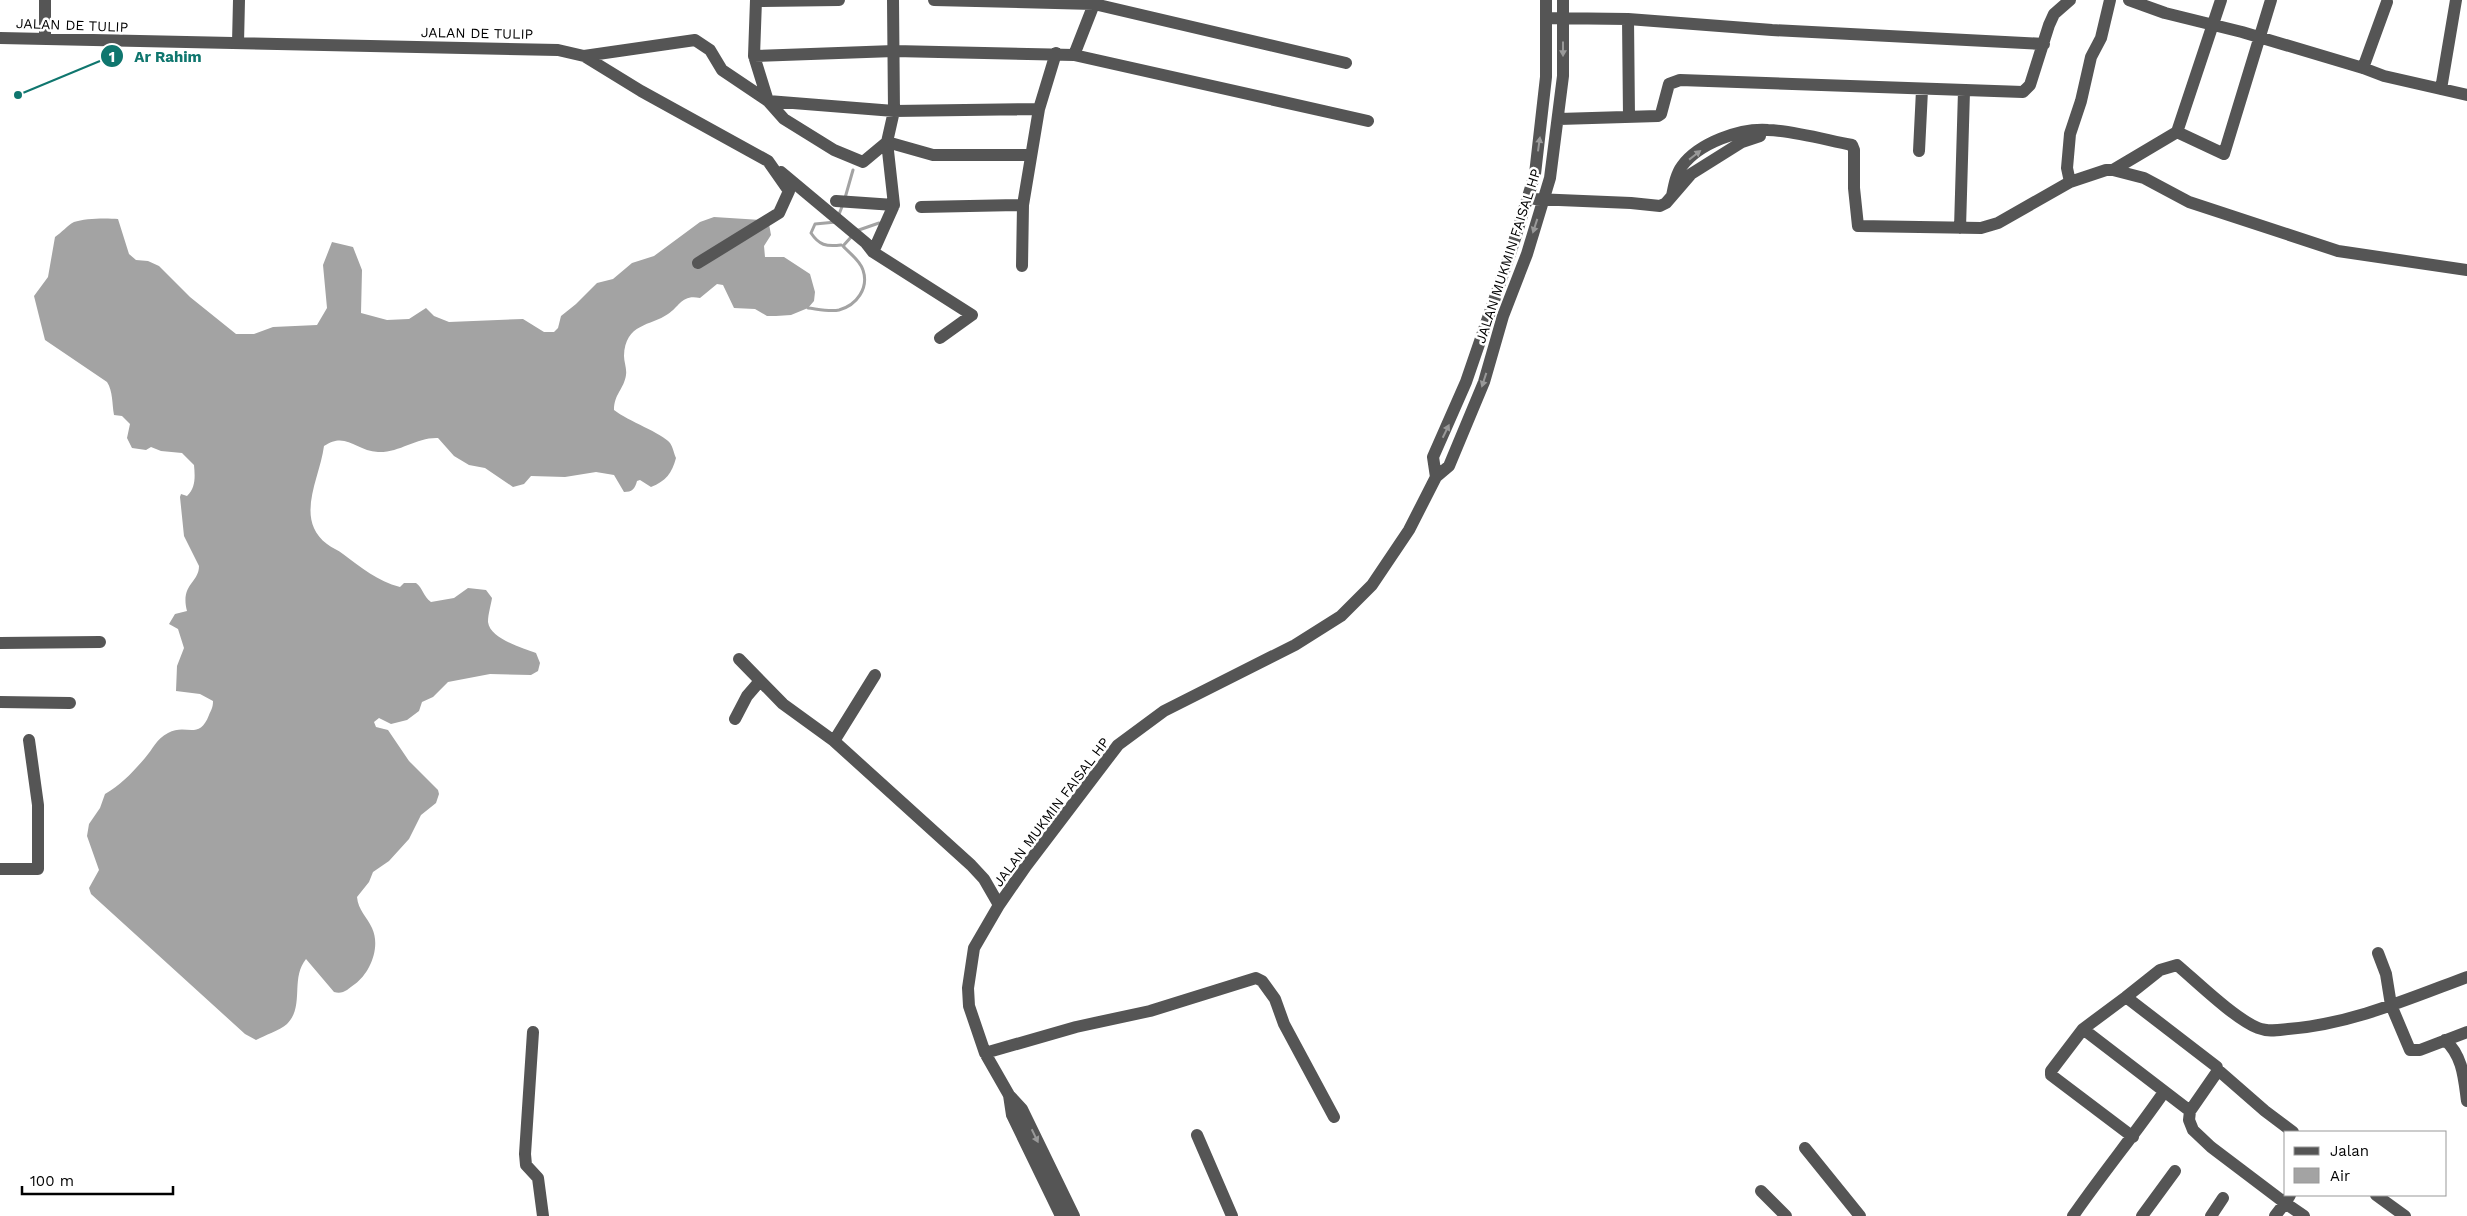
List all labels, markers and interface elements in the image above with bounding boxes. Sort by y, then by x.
street label: JALAN DE TULIP [16,15,128,35]
street label: JALAN DE TULIP [421,24,533,42]
callout: Ar Rahim [100,41,212,71]
one-way arrow [1559,41,1567,57]
text: 1 [109,48,115,66]
text: Ar Rahim [134,48,202,66]
one-way arrow [1535,135,1543,151]
one-way arrow [1688,149,1701,160]
street label: JALAN MUKMIN FAISAL HP [1472,167,1544,345]
one-way arrow [1531,218,1538,233]
one-way arrow [1480,372,1488,387]
one-way arrow [1442,424,1450,438]
street label: JALAN MUKMIN FAISAL HP [990,734,1112,890]
one-way arrow [1031,1128,1039,1143]
legend [2284,1131,2447,1196]
text: Jalan [2330,1142,2369,1160]
scale bar [22,1164,174,1196]
text: Air [2330,1167,2350,1185]
text: 100 m [30,1172,74,1190]

